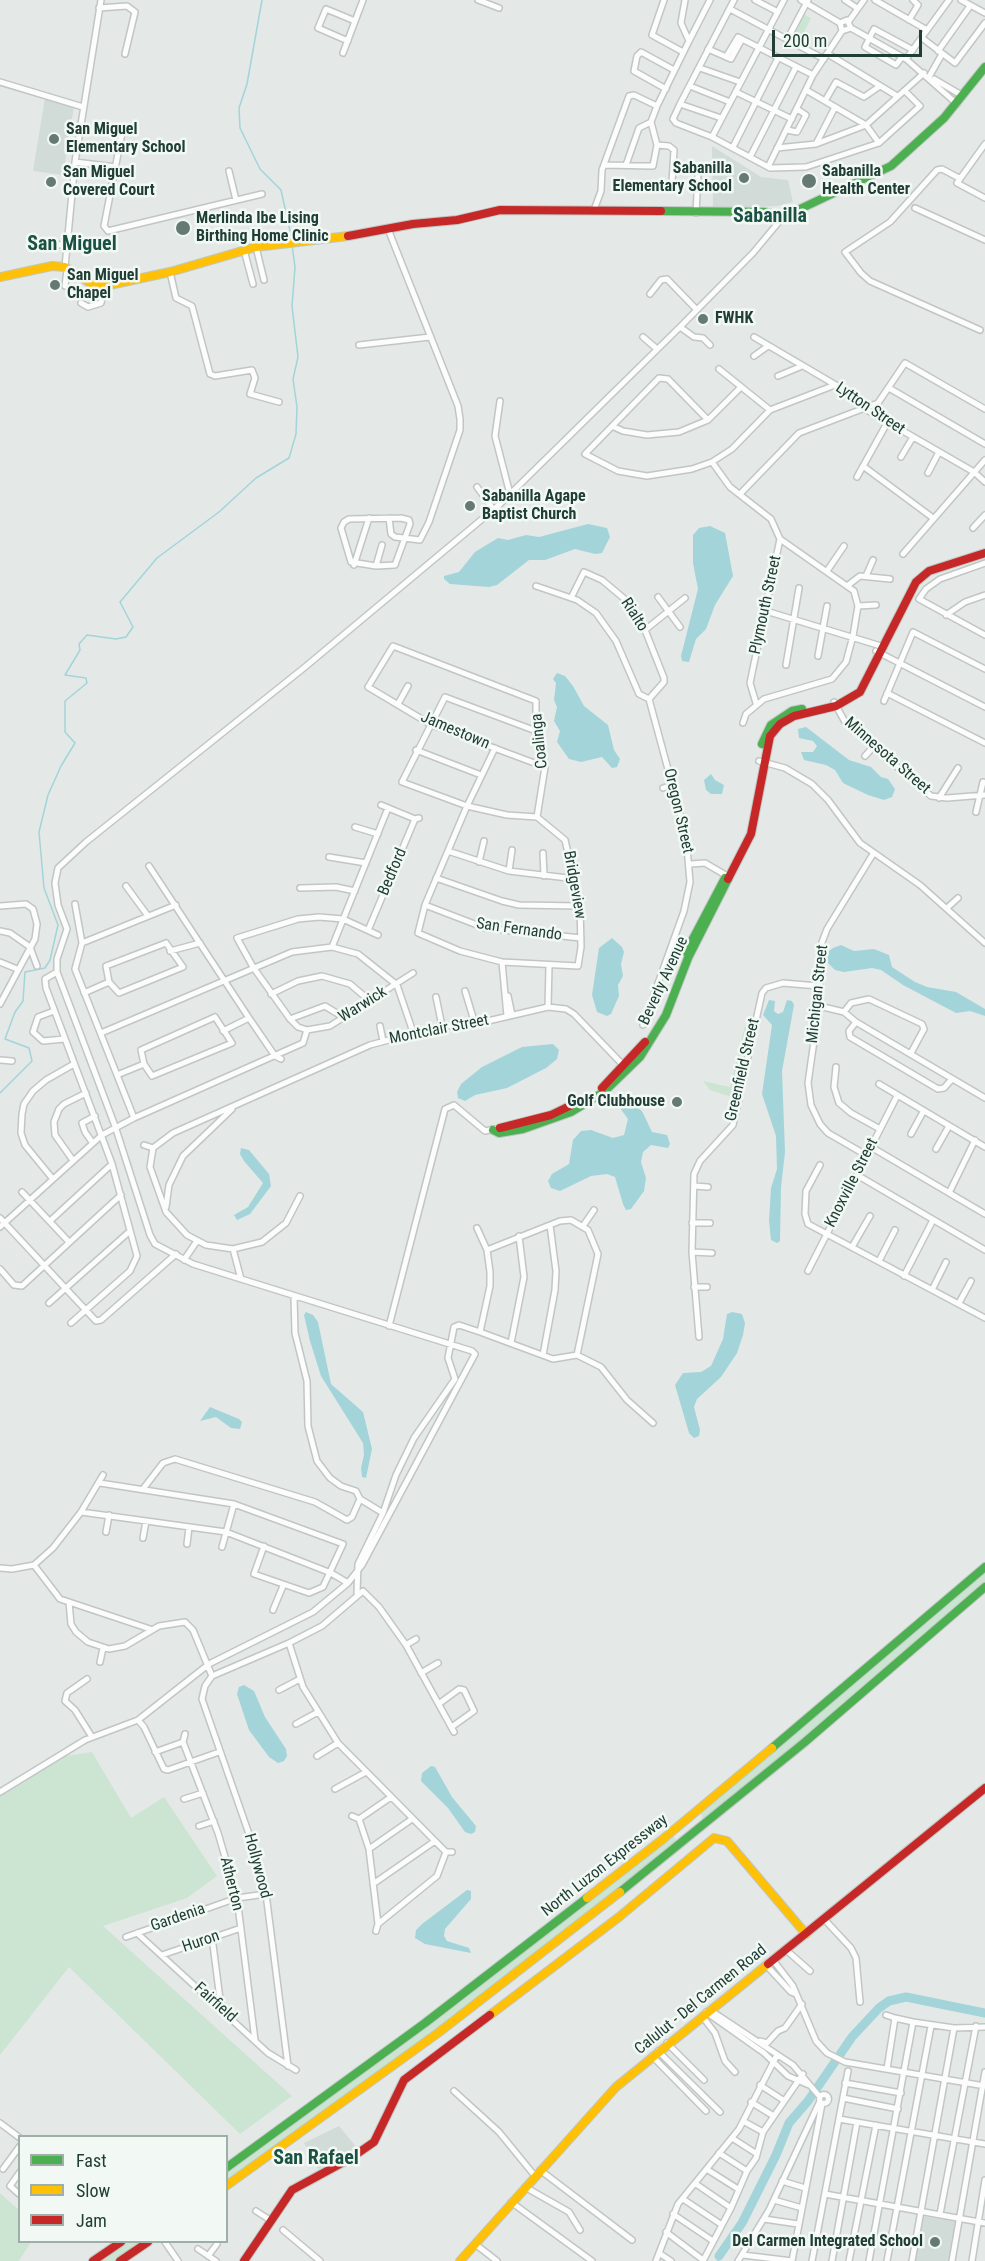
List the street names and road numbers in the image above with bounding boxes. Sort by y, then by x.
street label: Lytton Street [832,379,908,439]
street label: Plymouth Street [746,554,786,656]
street label: Rialto [616,595,652,635]
street label: Jamestown [418,708,492,754]
street label: Coalinga [528,712,552,770]
street label: Minnesota Street [840,713,934,799]
street label: Oregon Street [659,767,697,855]
street label: Bedford [374,845,412,899]
street label: Bridgeview [559,849,589,921]
street label: San Fernando [475,914,563,946]
street label: Beverly Avenue [635,934,693,1028]
street label: Michigan Street [803,944,833,1044]
street label: Warwick [335,983,391,1027]
street label: Montclair Street [388,1011,490,1049]
street label: Greenfield Street [722,1017,764,1123]
street label: Knoxville Street [821,1135,883,1231]
street label: North Luzon Expressway [538,1811,672,1921]
street label: Hollywood [239,1831,275,1901]
street label: Atherton [215,1855,247,1913]
street label: Gardenia [148,1900,208,1936]
street label: Huron [180,1927,222,1957]
street label: Calulut - Del Carmen Road [631,1941,771,2059]
street label: Fairfield [190,1979,240,2027]

